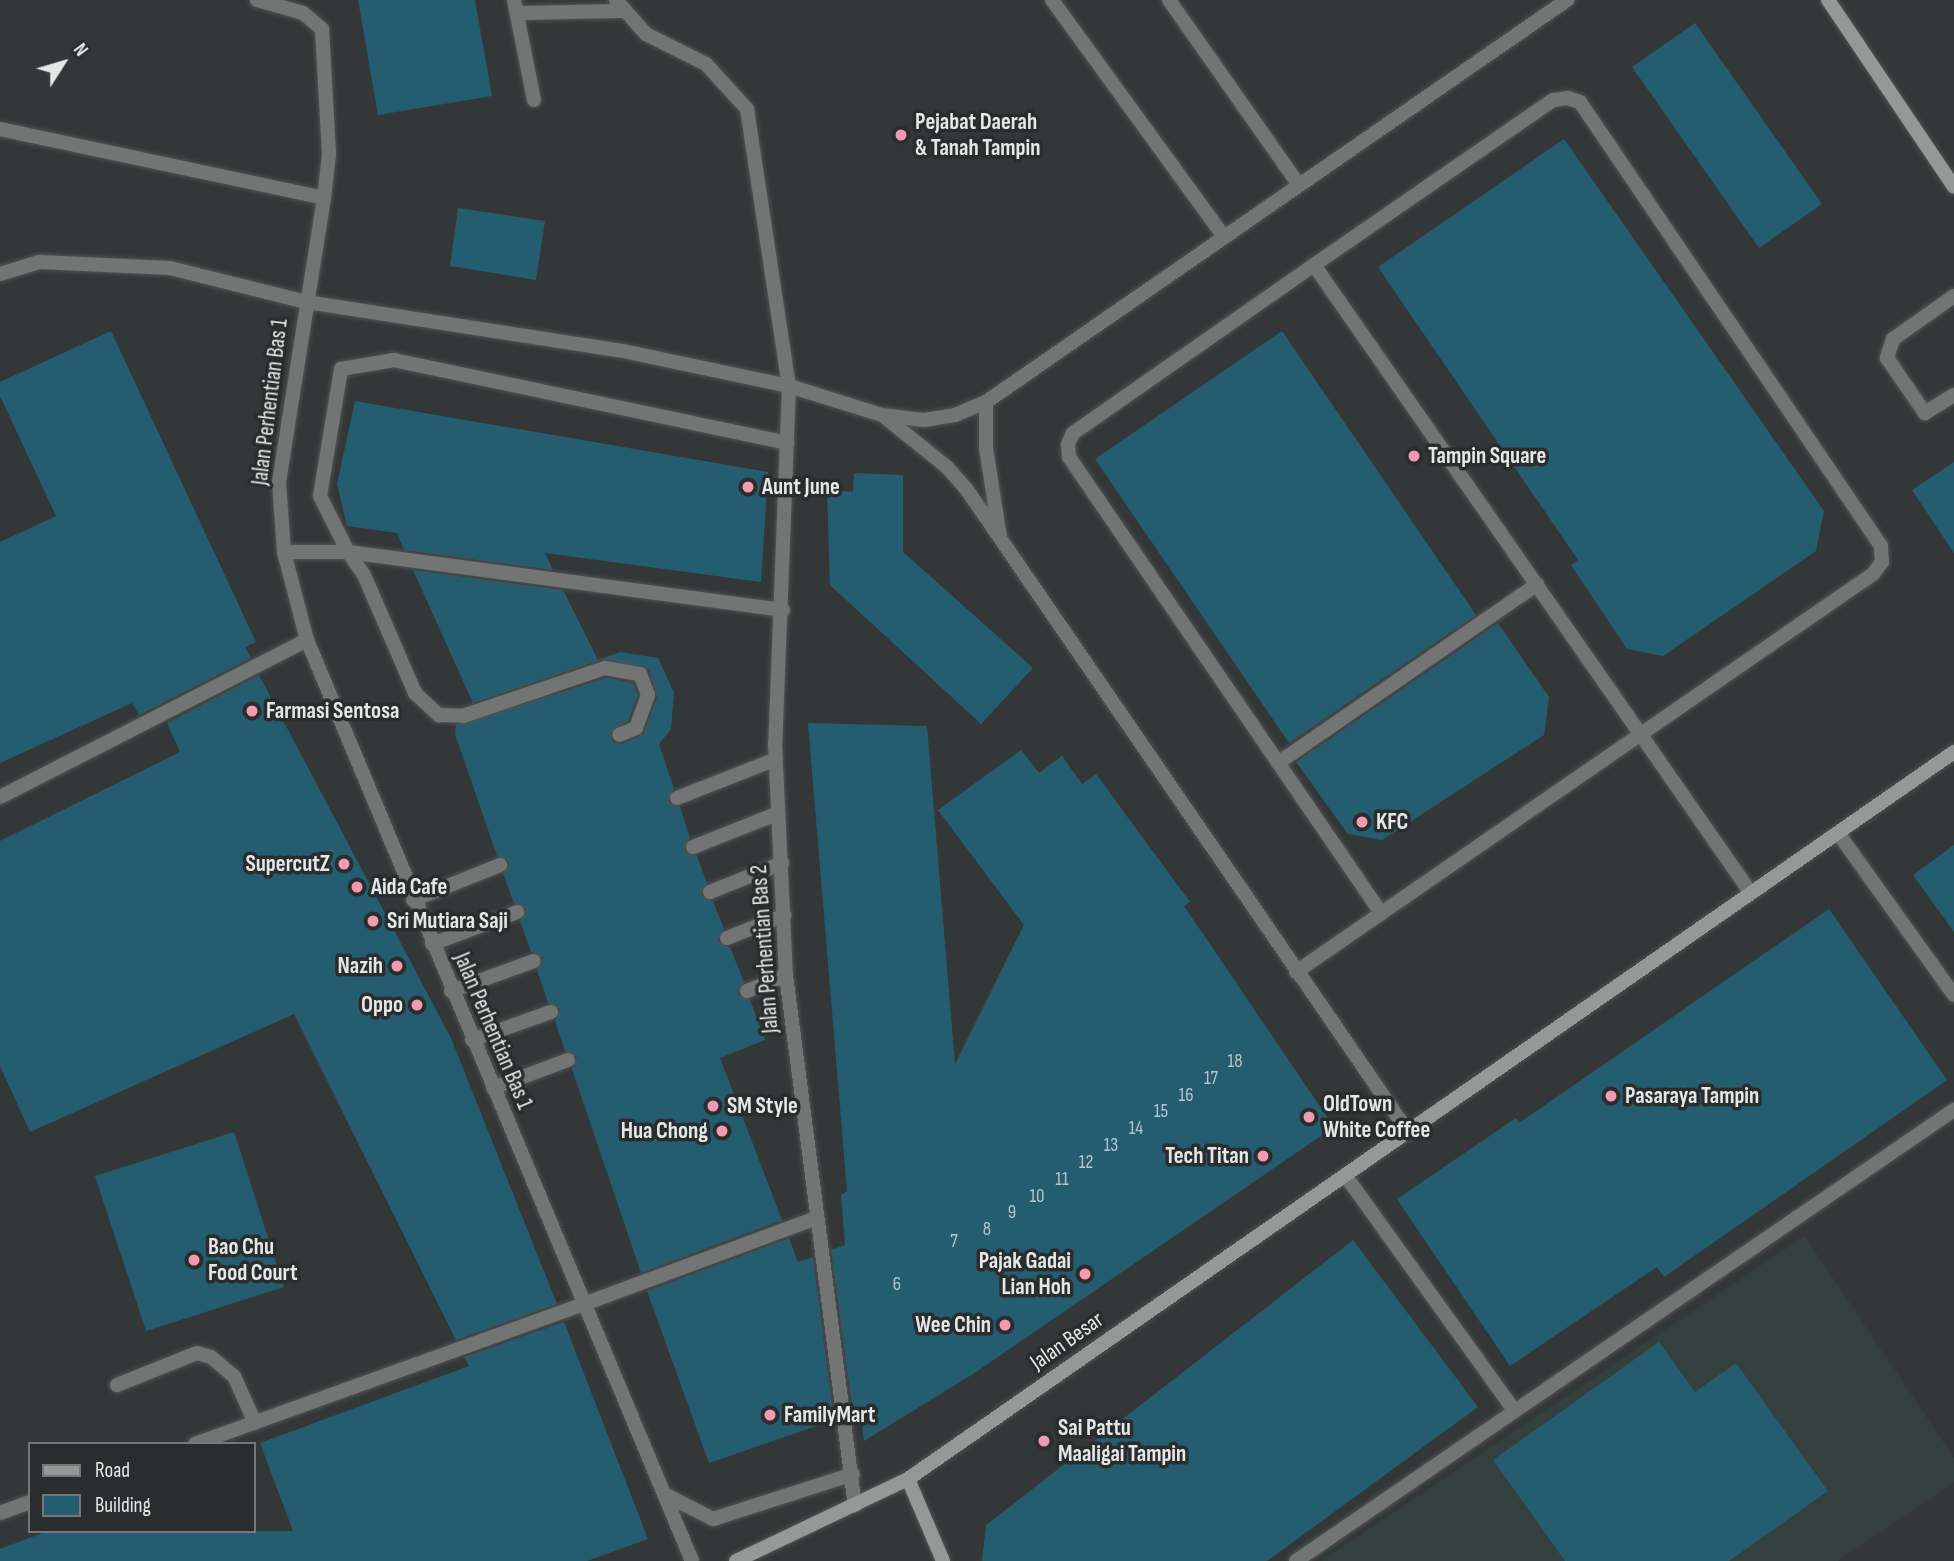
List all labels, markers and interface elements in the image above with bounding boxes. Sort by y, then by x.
north arrow [28,28,98,98]
text: N [68,39,92,61]
place label: Pejabat Daerah & Tanah Tampin [915,108,1040,162]
marker: Pejabat Daerah & Tanah Tampin [893,127,909,143]
street label: Jalan Perhentian Bas 1 [246,317,294,487]
place label: Tampin Square [1428,442,1546,470]
marker: Tampin Square [1406,448,1422,464]
place label: Aunt June [762,473,840,501]
marker: Aunt June [740,479,756,495]
place label: Farmasi Sentosa [266,697,399,725]
marker: Farmasi Sentosa [244,703,260,719]
place label: KFC [1376,808,1408,836]
marker: KFC [1354,814,1370,830]
place label: SupercutZ [245,850,330,878]
marker: SupercutZ [336,856,352,872]
street label: Jalan Perhentian Bas 2 [745,864,785,1034]
place label: Aida Cafe [371,873,447,901]
marker: Aida Cafe [349,879,365,895]
place label: Sri Mutiara Saji [387,907,508,935]
marker: Sri Mutiara Saji [365,913,381,929]
street label: Jalan Perhentian Bas 1 [448,948,538,1114]
place label: Nazih [338,952,383,980]
marker: Nazih [389,958,405,974]
place label: Oppo [361,991,403,1019]
marker: Oppo [409,997,425,1013]
house number: 18 [1228,1051,1242,1073]
house number: 17 [1204,1068,1218,1090]
place label: Pasaraya Tampin [1625,1082,1759,1110]
house number: 16 [1179,1085,1193,1107]
marker: Pasaraya Tampin [1603,1088,1619,1104]
place label: OldTown White Coffee [1323,1090,1430,1144]
place label: SM Style [727,1092,798,1120]
marker: SM Style [705,1098,721,1114]
house number: 15 [1154,1101,1168,1123]
marker: OldTown White Coffee [1301,1109,1317,1125]
place label: Hua Chong [621,1117,708,1145]
house number: 14 [1129,1118,1143,1140]
marker: Hua Chong [714,1123,730,1139]
house number: 13 [1104,1135,1118,1157]
place label: Tech Titan [1165,1142,1249,1170]
marker: Tech Titan [1255,1148,1271,1164]
house number: 12 [1079,1152,1093,1174]
house number: 11 [1055,1169,1069,1191]
house number: 10 [1029,1186,1045,1208]
house number: 9 [1008,1202,1016,1224]
house number: 8 [983,1219,991,1241]
house number: 7 [950,1231,958,1253]
place label: Bao Chu Food Court [208,1233,298,1287]
place label: Pajak Gadai Lian Hoh [979,1247,1071,1301]
marker: Bao Chu Food Court [186,1252,202,1268]
marker: Pajak Gadai Lian Hoh [1077,1266,1093,1282]
house number: 6 [893,1274,901,1296]
street label: Jalan Besar [1025,1306,1109,1376]
place label: Wee Chin [915,1311,991,1339]
marker: Wee Chin [997,1317,1013,1333]
place label: FamilyMart [784,1401,875,1429]
marker: FamilyMart [762,1407,778,1423]
place label: Sai Pattu Maaligai Tampin [1058,1414,1186,1468]
marker: Sai Pattu Maaligai Tampin [1036,1433,1052,1449]
legend [28,1442,256,1533]
text: Road [95,1458,130,1483]
text: Building [95,1493,151,1518]

